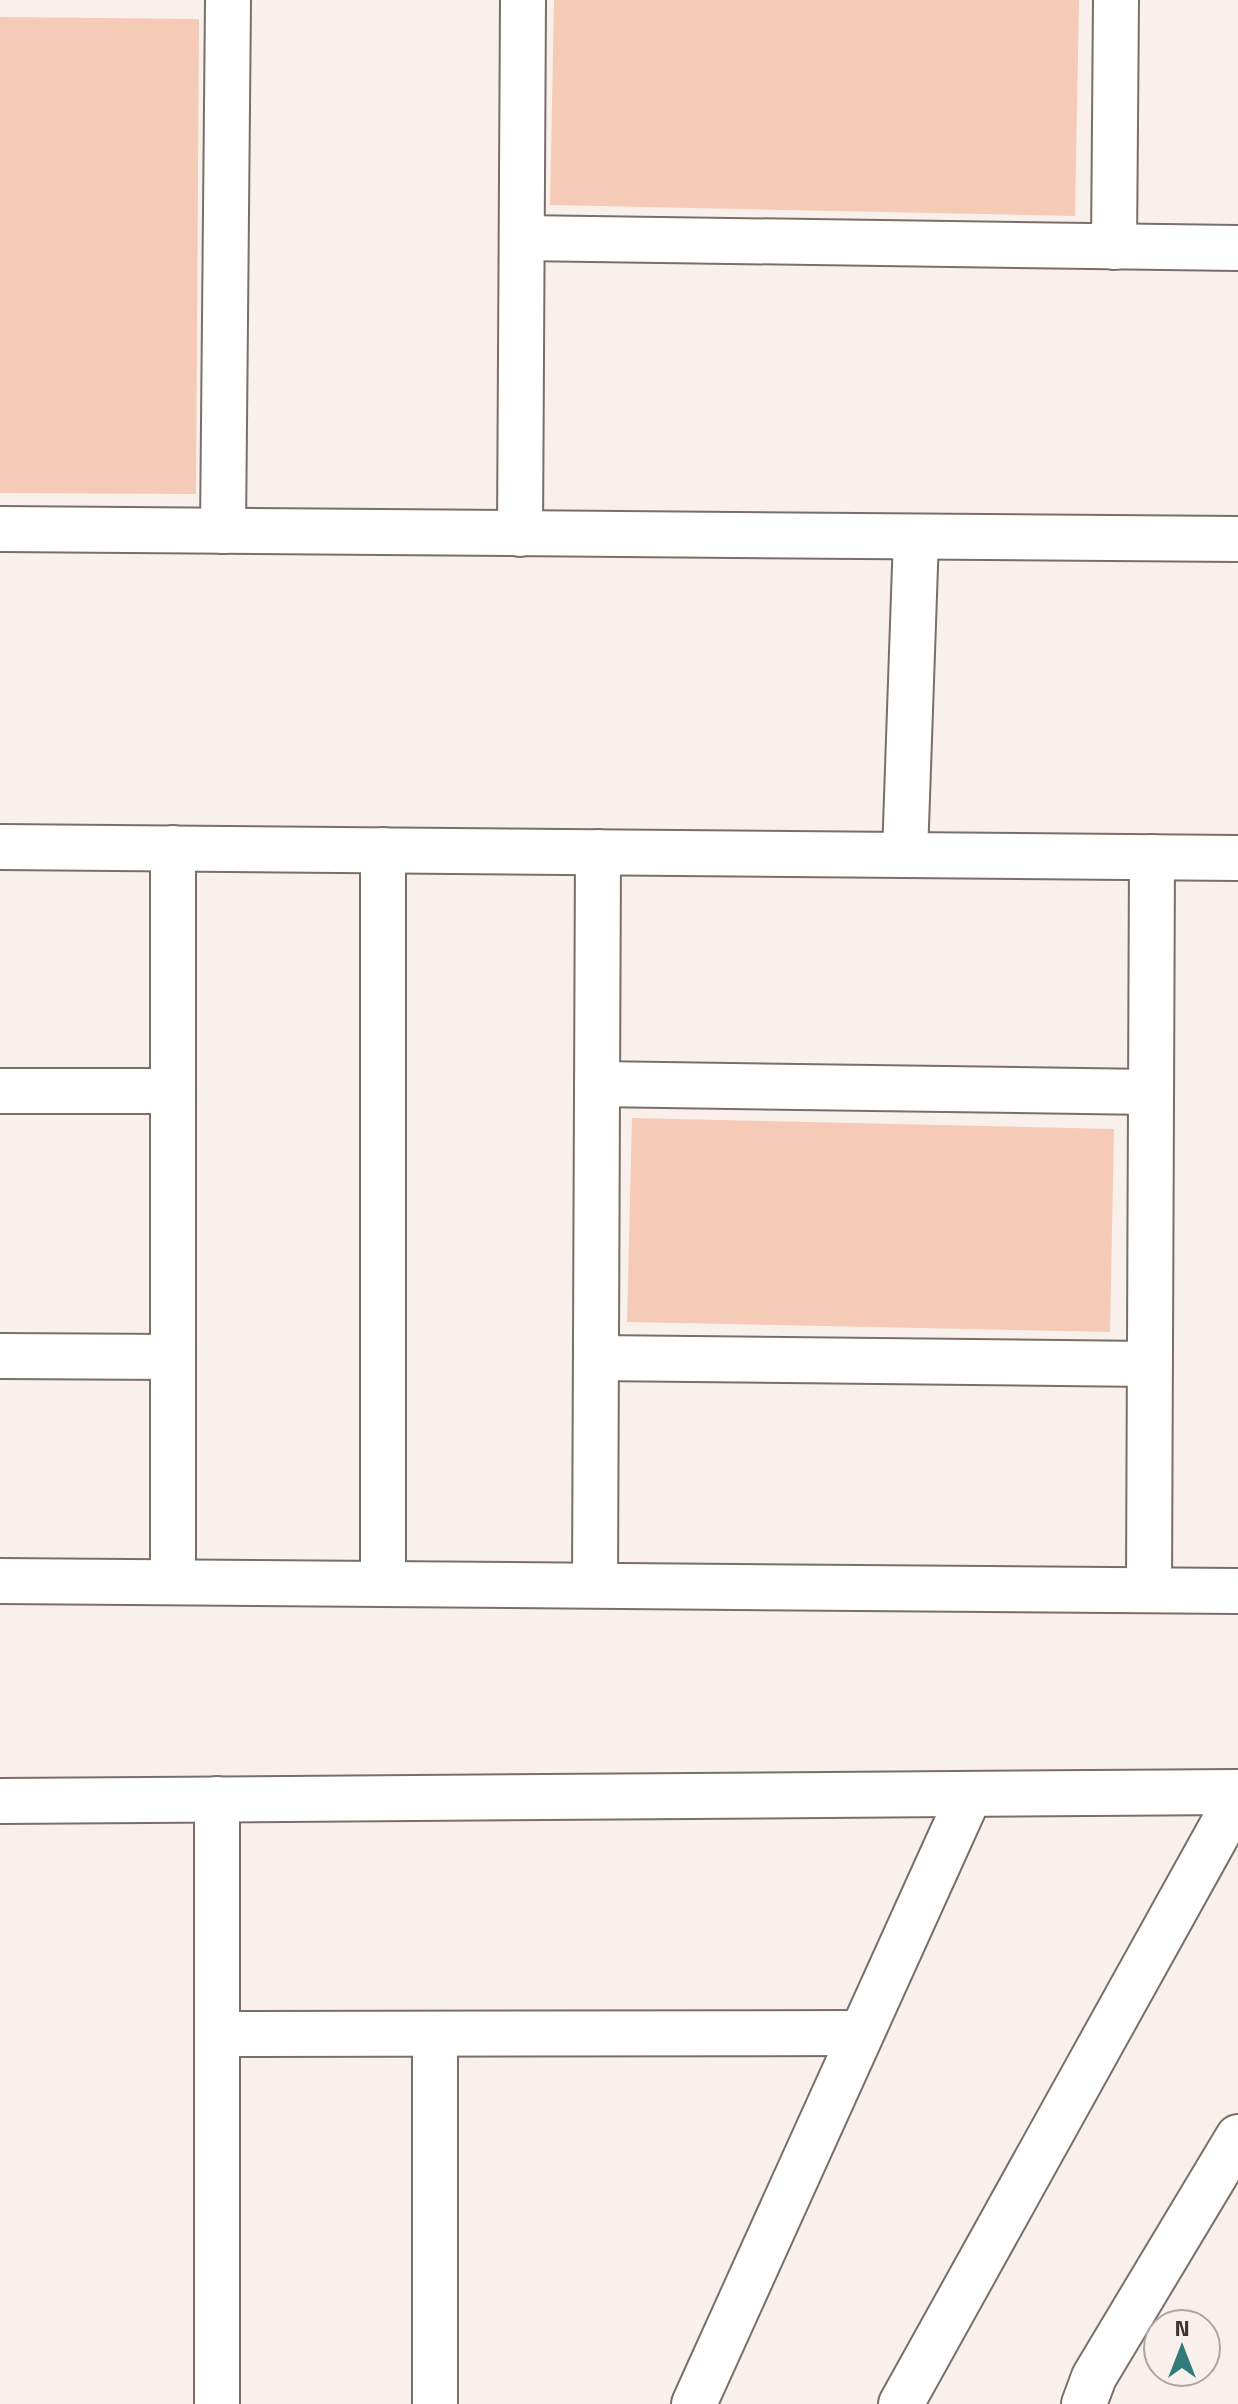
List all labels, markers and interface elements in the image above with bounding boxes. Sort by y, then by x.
north arrow [1142,2308,1222,2388]
text: N [1174,2311,1190,2345]

